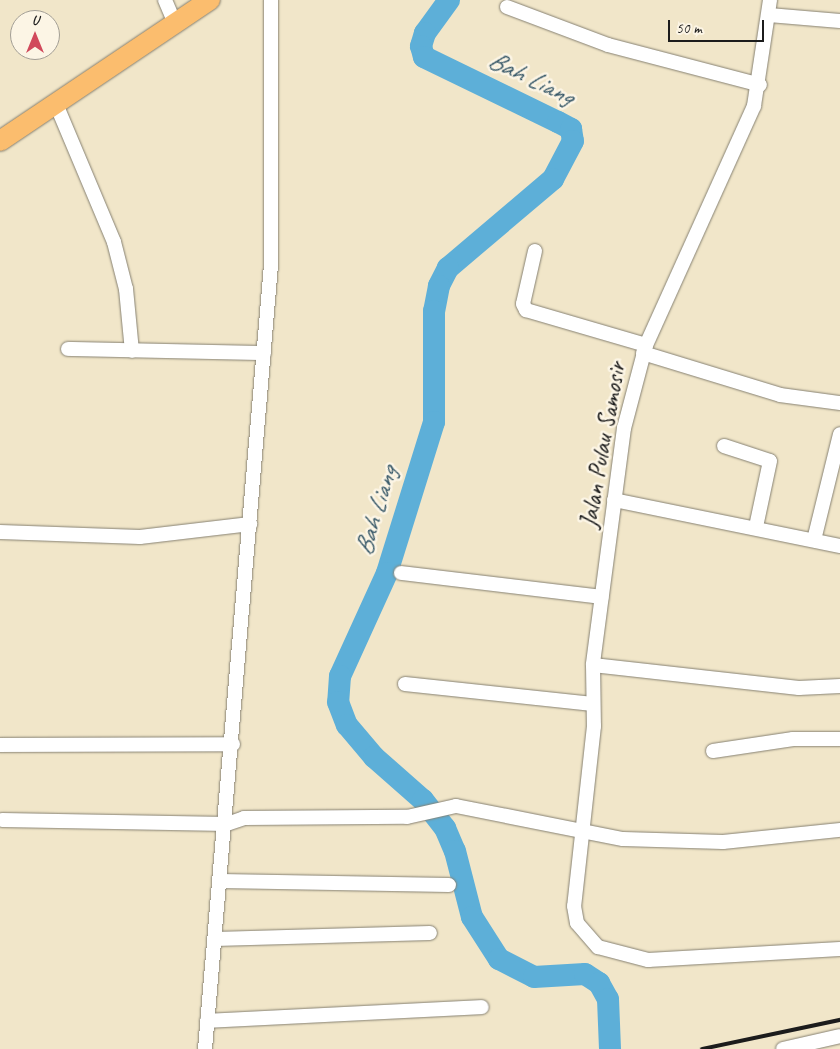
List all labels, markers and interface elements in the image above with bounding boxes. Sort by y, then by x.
north arrow [10,10,60,60]
scale bar [670,10,766,42]
text: U [32,12,38,29]
text: 50 m [676,19,702,38]
water label: Bah Liang [483,44,579,112]
street label: Jalan Pulau Samosir [574,360,632,530]
water label: Bah Liang [348,463,404,559]

